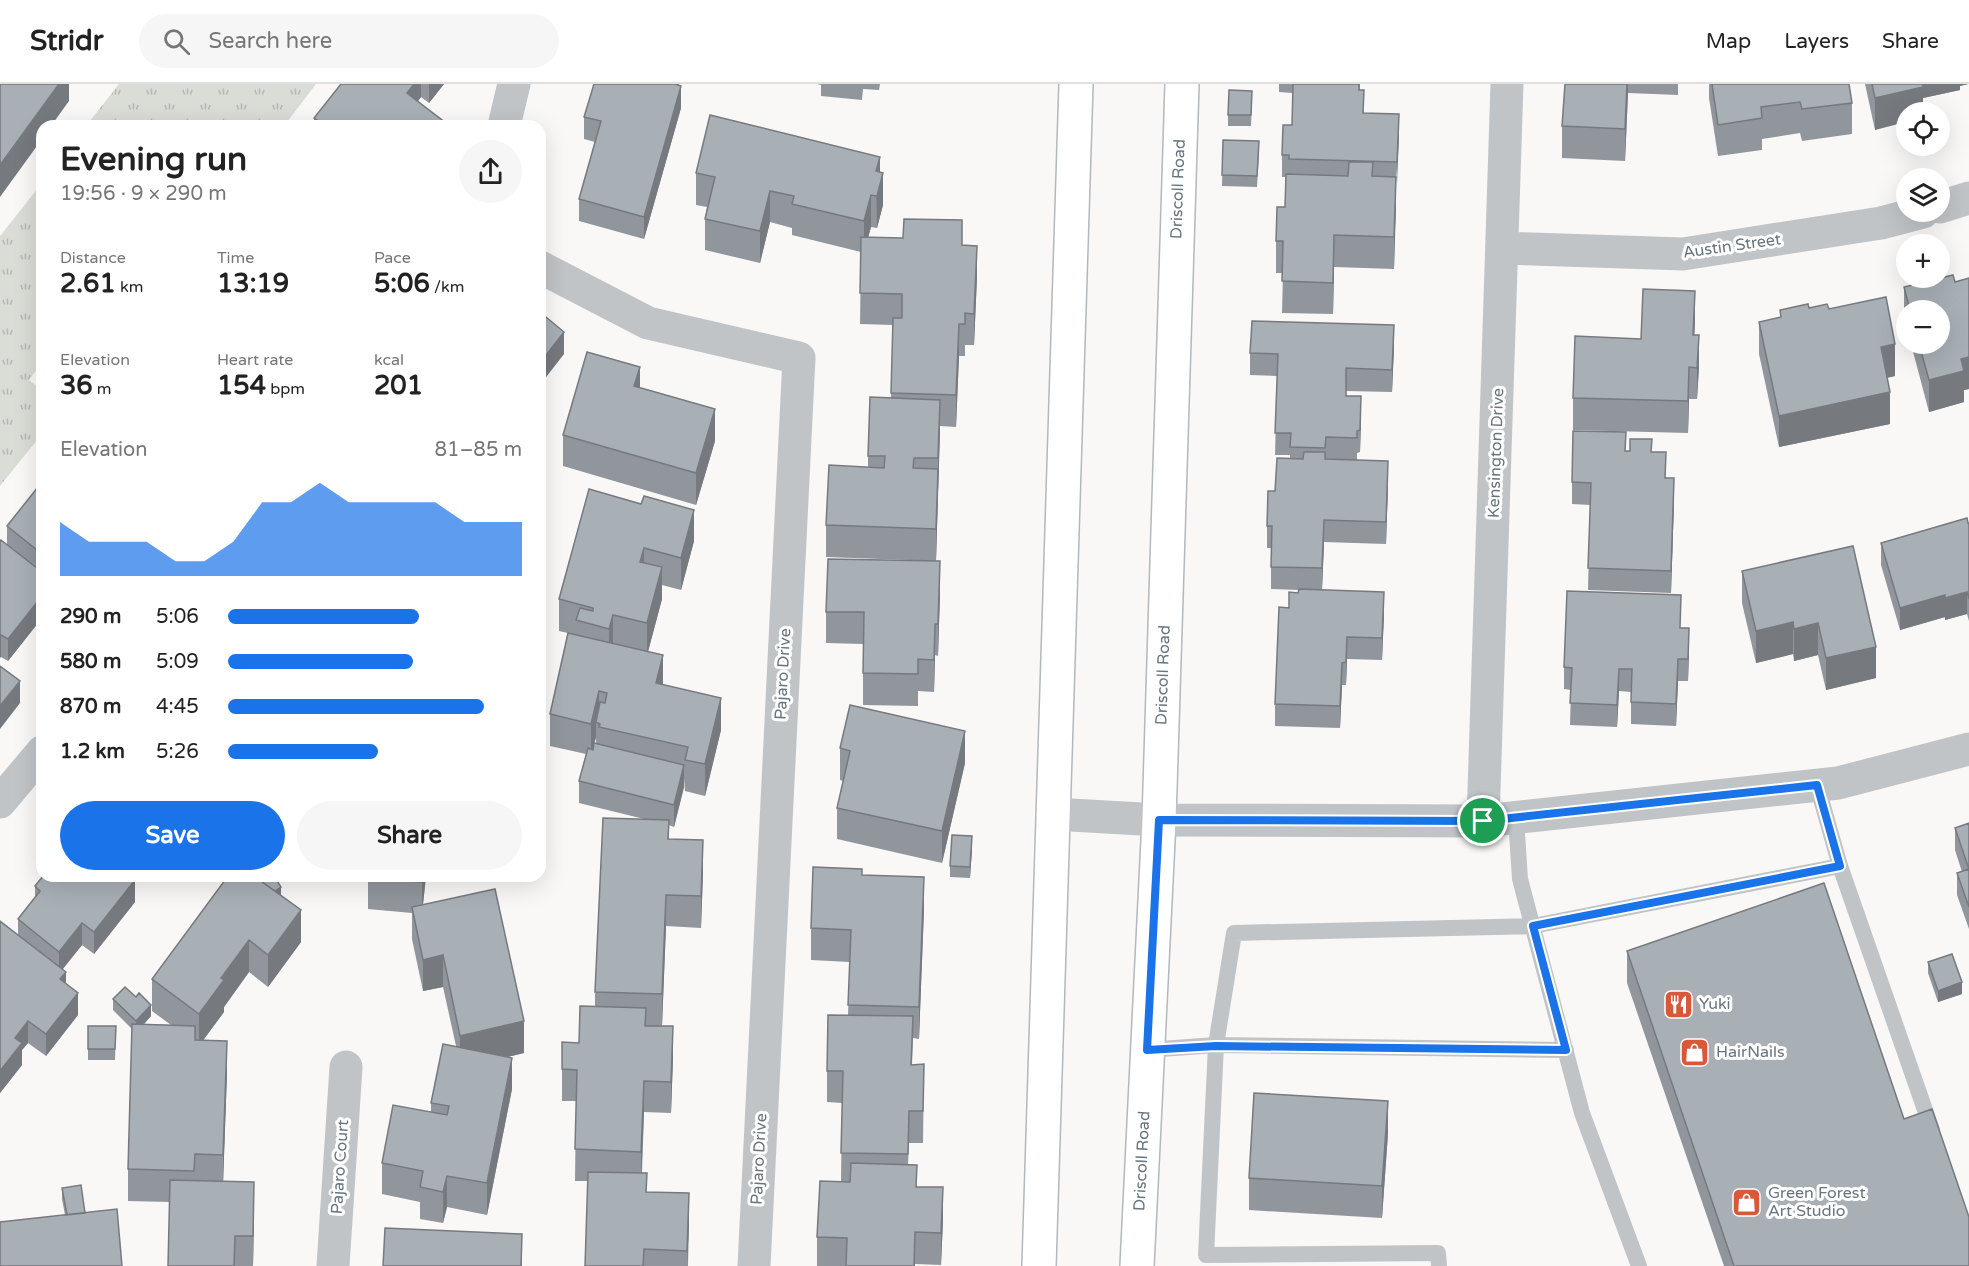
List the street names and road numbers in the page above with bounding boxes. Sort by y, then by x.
street label: Driscoll Road [1166,139,1190,239]
street label: Austin Street [1682,229,1782,263]
street label: Kensington Drive [1484,388,1508,518]
street label: Driscoll Road [1151,625,1175,725]
street label: Pajaro Drive [771,628,795,720]
street label: Driscoll Road [1129,1110,1155,1212]
street label: Pajaro Drive [747,1113,771,1205]
street label: Pajaro Court [327,1119,353,1215]

